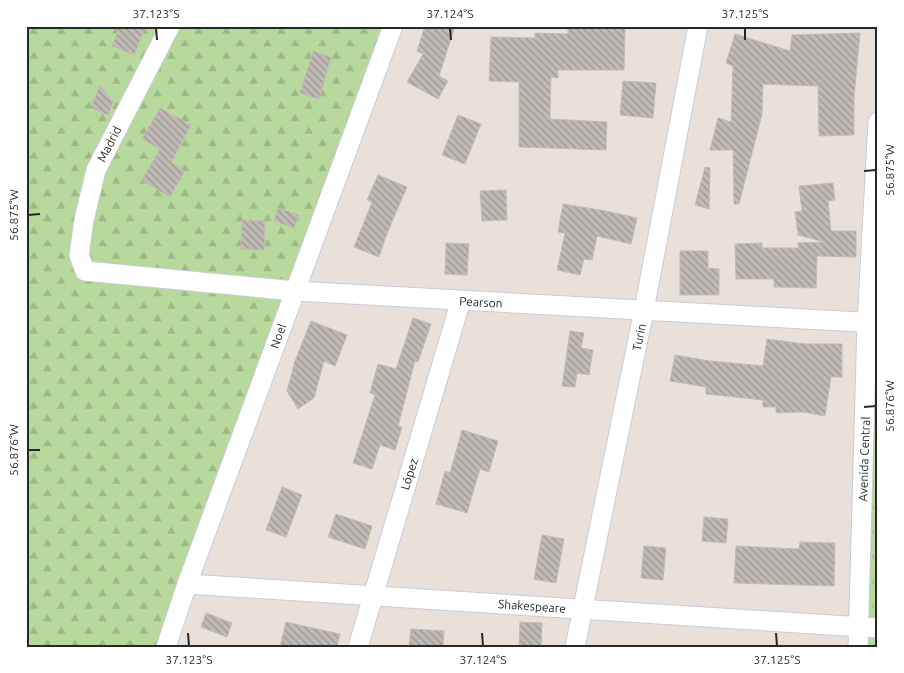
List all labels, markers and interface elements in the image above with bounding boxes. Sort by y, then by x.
text: 37.123°S [133,7,179,20]
text: 37.124°S [427,7,473,20]
text: 37.125°S [722,7,768,20]
street label: Madrid [95,124,123,164]
text: 56.875°W [883,144,896,196]
text: 56.875°W [7,189,20,241]
street label: Pearson [459,294,503,310]
street label: Noel [268,322,288,350]
street label: Turin [630,322,648,352]
text: 56.876°W [883,380,896,432]
street label: Avenida Central [856,416,872,502]
text: 56.876°W [7,424,20,476]
street label: López [398,456,420,491]
street label: Shakespeare [498,597,566,615]
text: 37.123°S [166,653,212,666]
text: 37.124°S [460,653,506,666]
text: 37.125°S [754,653,800,666]

